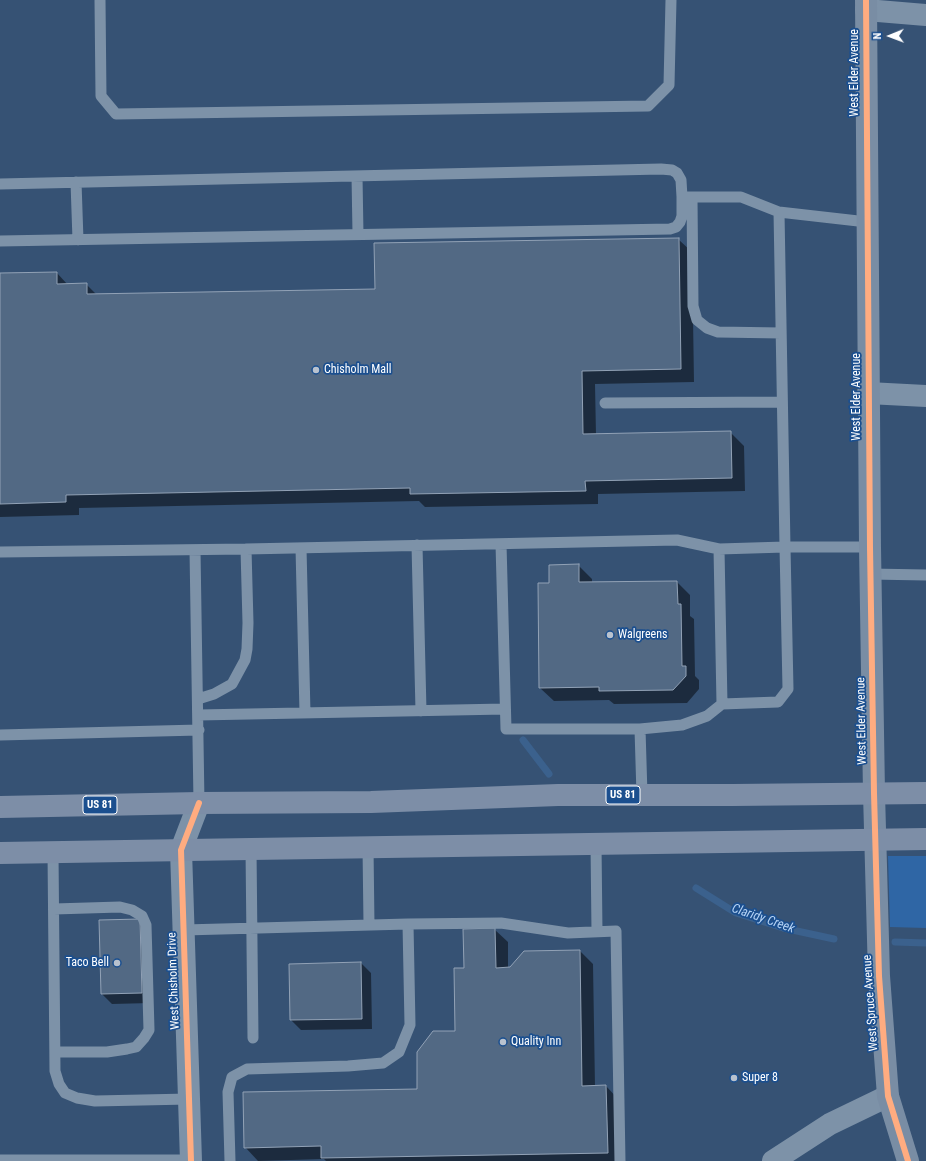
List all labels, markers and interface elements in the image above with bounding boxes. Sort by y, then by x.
north arrow [870,16,910,56]
street label: West Elder Avenue [848,29,862,117]
text: N [871,33,884,40]
street label: West Elder Avenue [850,353,864,441]
place label: Chisholm Mall [324,363,392,377]
marker: Chisholm Mall [311,365,321,375]
place label: Walgreens [618,628,667,642]
marker: Walgreens [605,630,615,640]
street label: West Elder Avenue [854,677,870,765]
road number: US 81 [606,786,640,804]
road number: US 81 [83,796,117,814]
water label: Claridy Creek [729,901,797,937]
street label: West Chisholm Drive [165,932,183,1030]
street label: West Spruce Avenue [860,954,882,1052]
place label: Taco Bell [66,956,109,970]
marker: Taco Bell [112,958,122,968]
place label: Quality Inn [511,1035,561,1049]
marker: Quality Inn [498,1037,508,1047]
place label: Super 8 [742,1071,778,1085]
marker: Super 8 [729,1073,739,1083]

